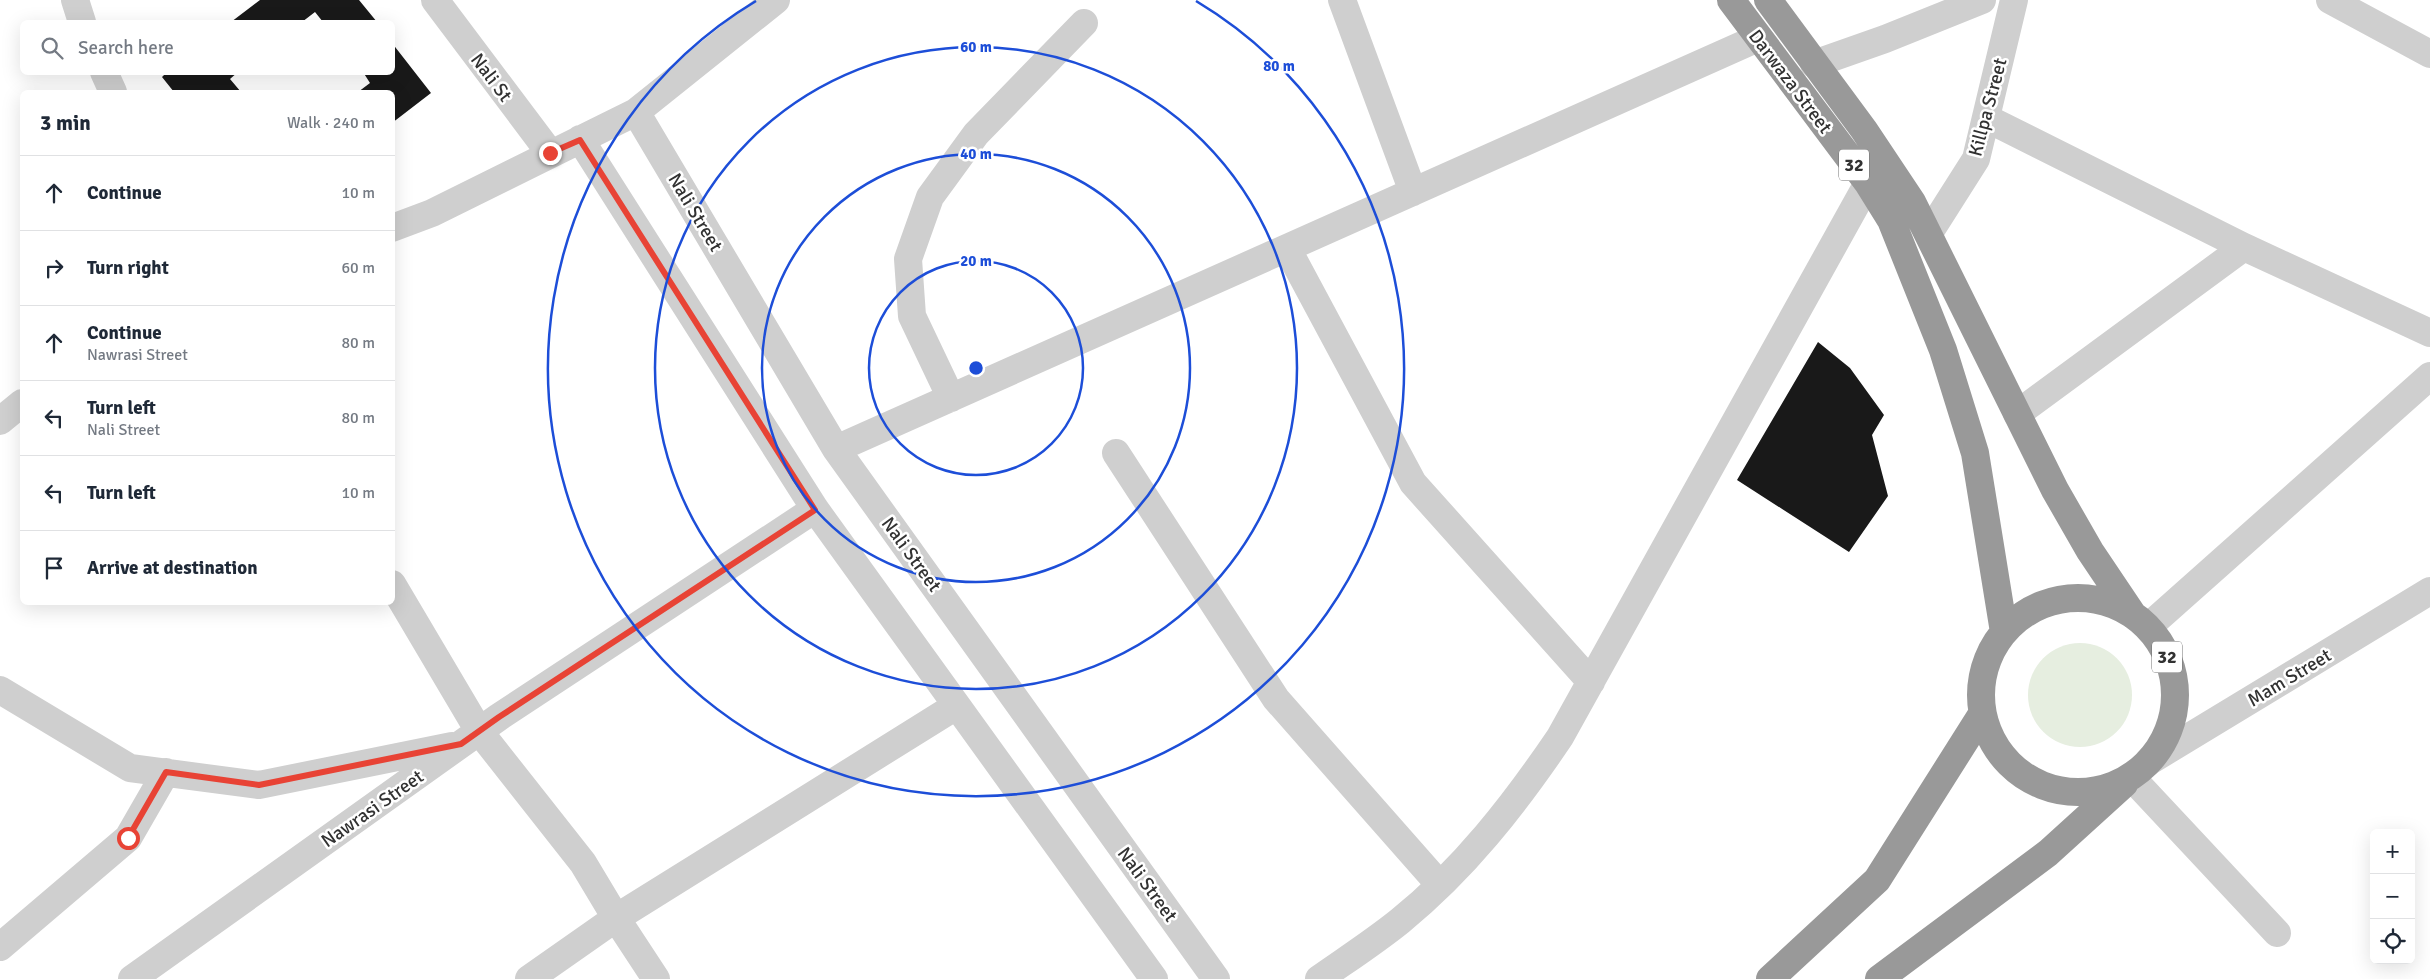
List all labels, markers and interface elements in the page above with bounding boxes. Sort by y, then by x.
search box [20,20,395,75]
street label: Darwaza Street [1743,25,1837,139]
icon: search [38,34,66,62]
text: Search here [78,36,174,60]
text: 60 m [960,38,992,56]
street label: Nali St [465,49,517,107]
street label: Killpa Street [1963,55,2013,159]
text: 80 m [1263,57,1295,75]
text: 3 min [40,110,91,136]
text: Walk · 240 m [287,113,375,133]
route end [539,142,562,165]
text: 40 m [960,145,992,163]
road number: 32 [1839,150,1869,180]
street label: Nali Street [662,169,728,256]
icon: ahead [40,179,68,207]
text: Continue [87,181,162,205]
text: 10 m [341,183,375,203]
text: 20 m [960,252,992,270]
icon: right [40,254,68,282]
text: Turn right [87,256,169,280]
text: 60 m [341,258,375,278]
text: Continue [87,321,162,345]
icon: ahead [40,329,68,357]
text: 80 m [341,333,375,353]
text: Nawrasi Street [87,345,188,365]
centre of rings [967,359,985,377]
text: Turn left [87,396,156,420]
icon: left [40,404,68,432]
text: 80 m [341,408,375,428]
text: Nali Street [87,420,160,440]
icon: left [40,479,68,507]
text: Turn left [87,481,156,505]
text: 10 m [341,483,375,503]
street label: Nali Street [876,512,947,597]
icon: arrive [40,554,68,582]
text: Arrive at destination [87,556,258,580]
road number: 32 [2152,642,2182,672]
street label: Mam Street [2243,643,2336,712]
street label: Nawrasi Street [317,764,429,853]
route start [117,827,140,850]
map controls [2370,829,2415,964]
button: + [2370,829,2415,874]
street label: Nali Street [1112,842,1183,927]
button: − [2370,874,2415,919]
button: locate [2370,919,2415,964]

